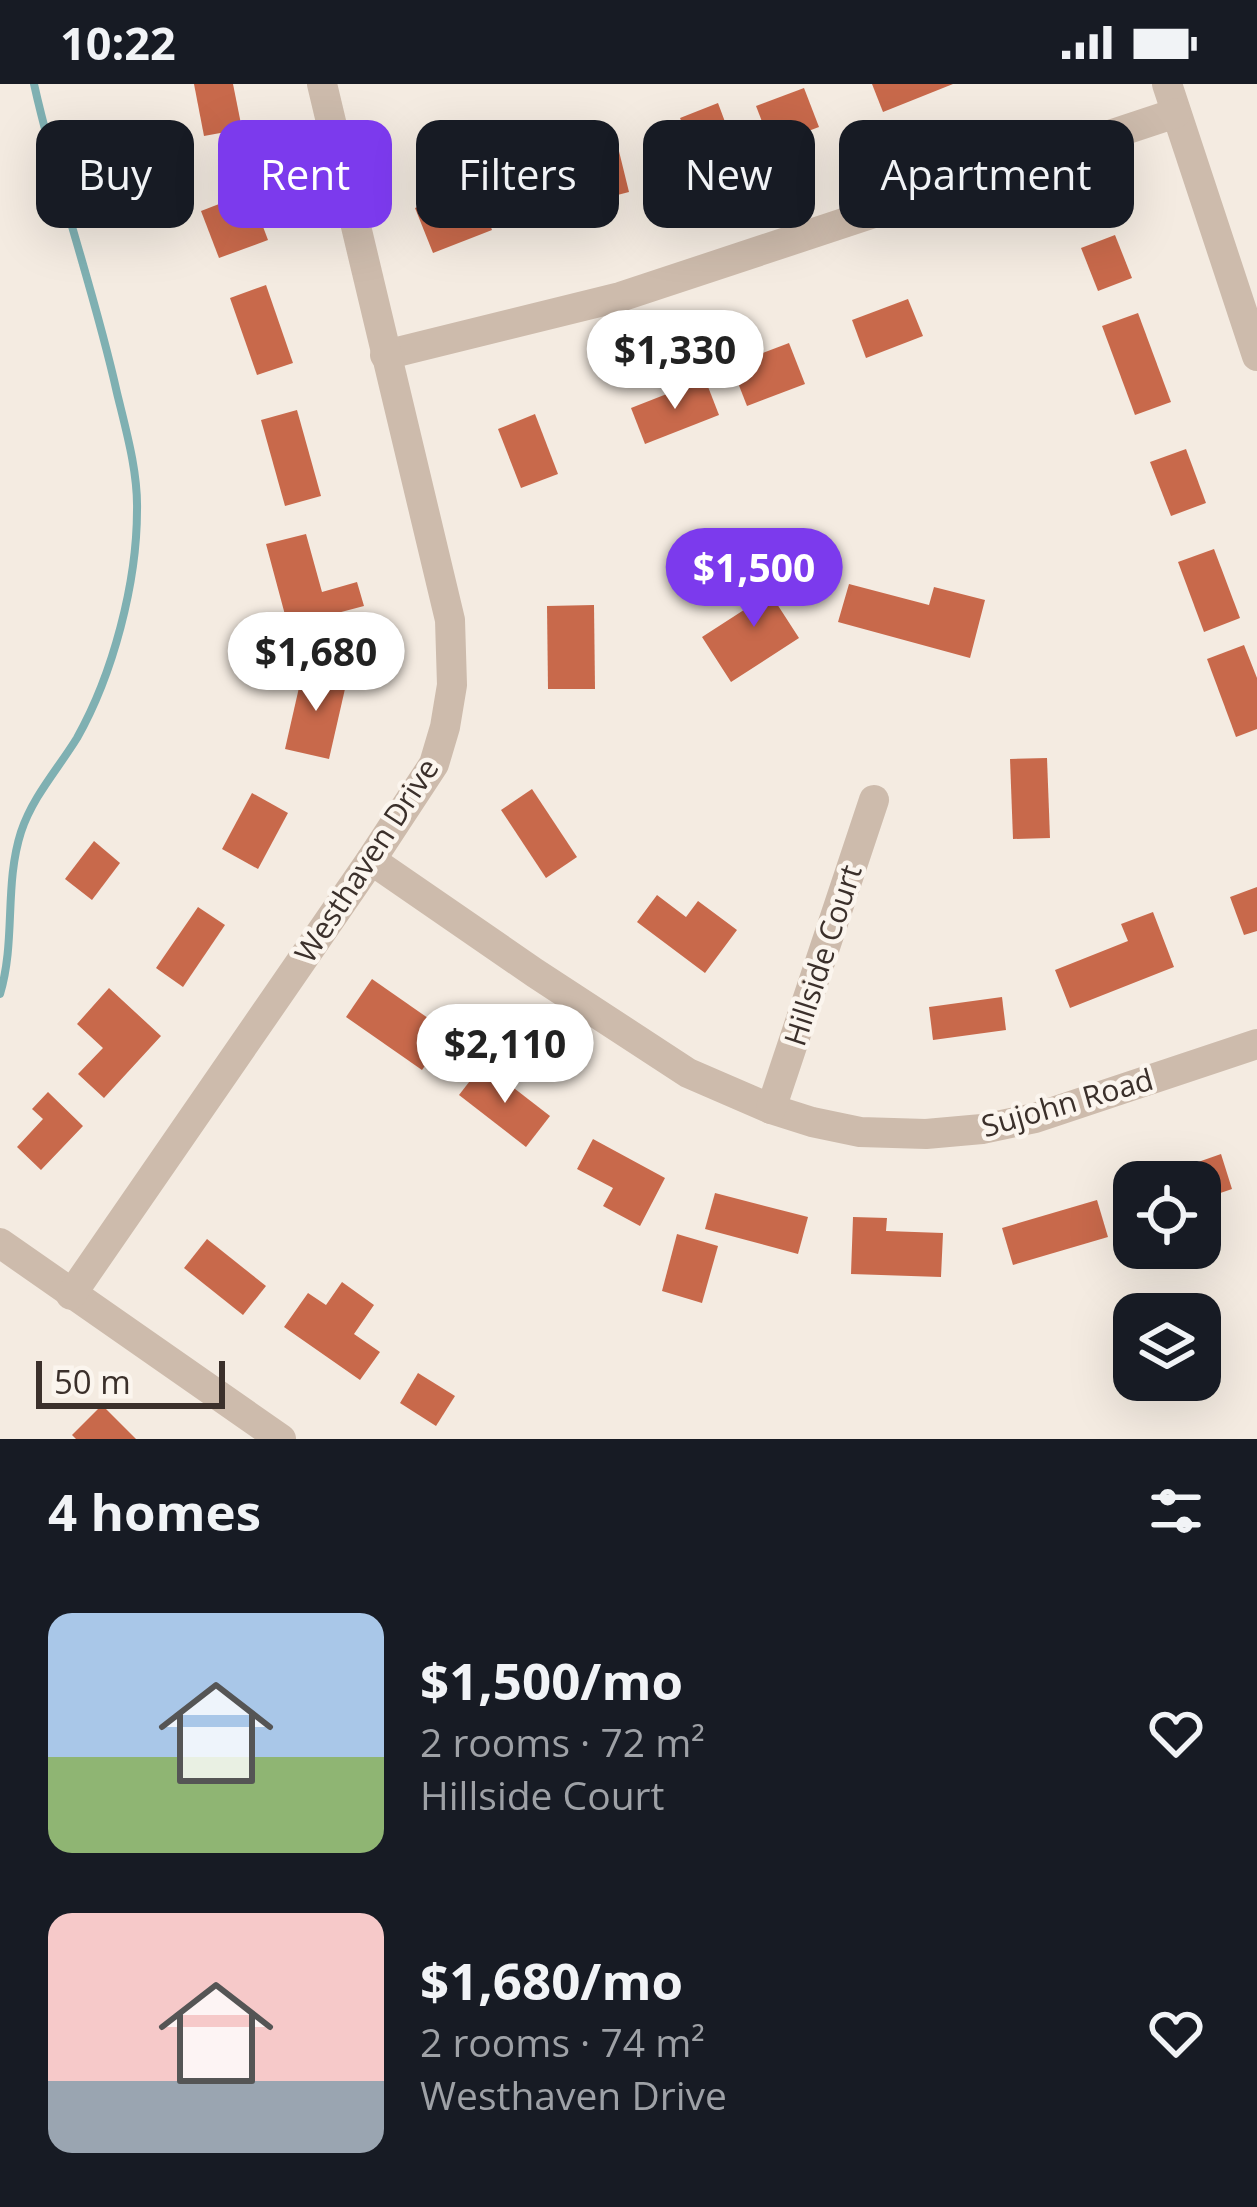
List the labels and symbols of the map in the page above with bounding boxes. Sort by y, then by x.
pin: $1,330 [577,310,773,412]
pin: $1,500 [656,528,852,630]
pin: $1,680 [218,612,414,714]
street label: Westhaven Drive [285,750,447,970]
street label: Hillside Court [773,859,871,1051]
pin: $2,110 [407,1004,603,1106]
street label: Sujohn Road [976,1058,1158,1146]
scale bar [36,1355,225,1408]

